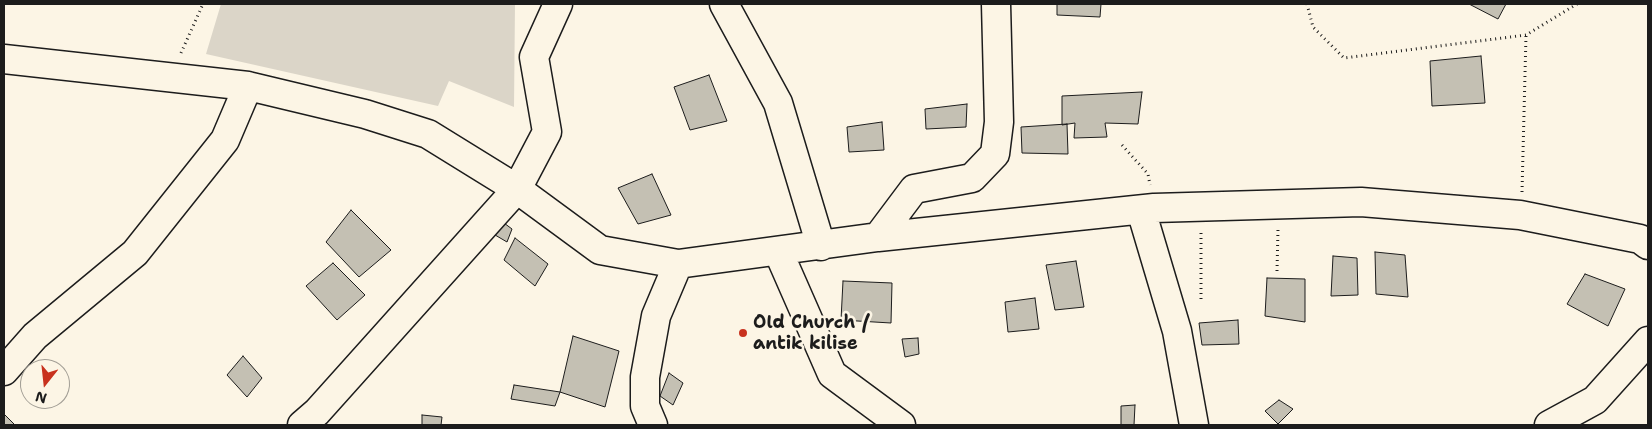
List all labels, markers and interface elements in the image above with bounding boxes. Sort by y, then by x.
place label: Old Church / antik kilise [753,312,869,354]
marker: Old Church / antik kilise [737,327,749,339]
north arrow [20,359,70,409]
text: N [33,387,49,408]

